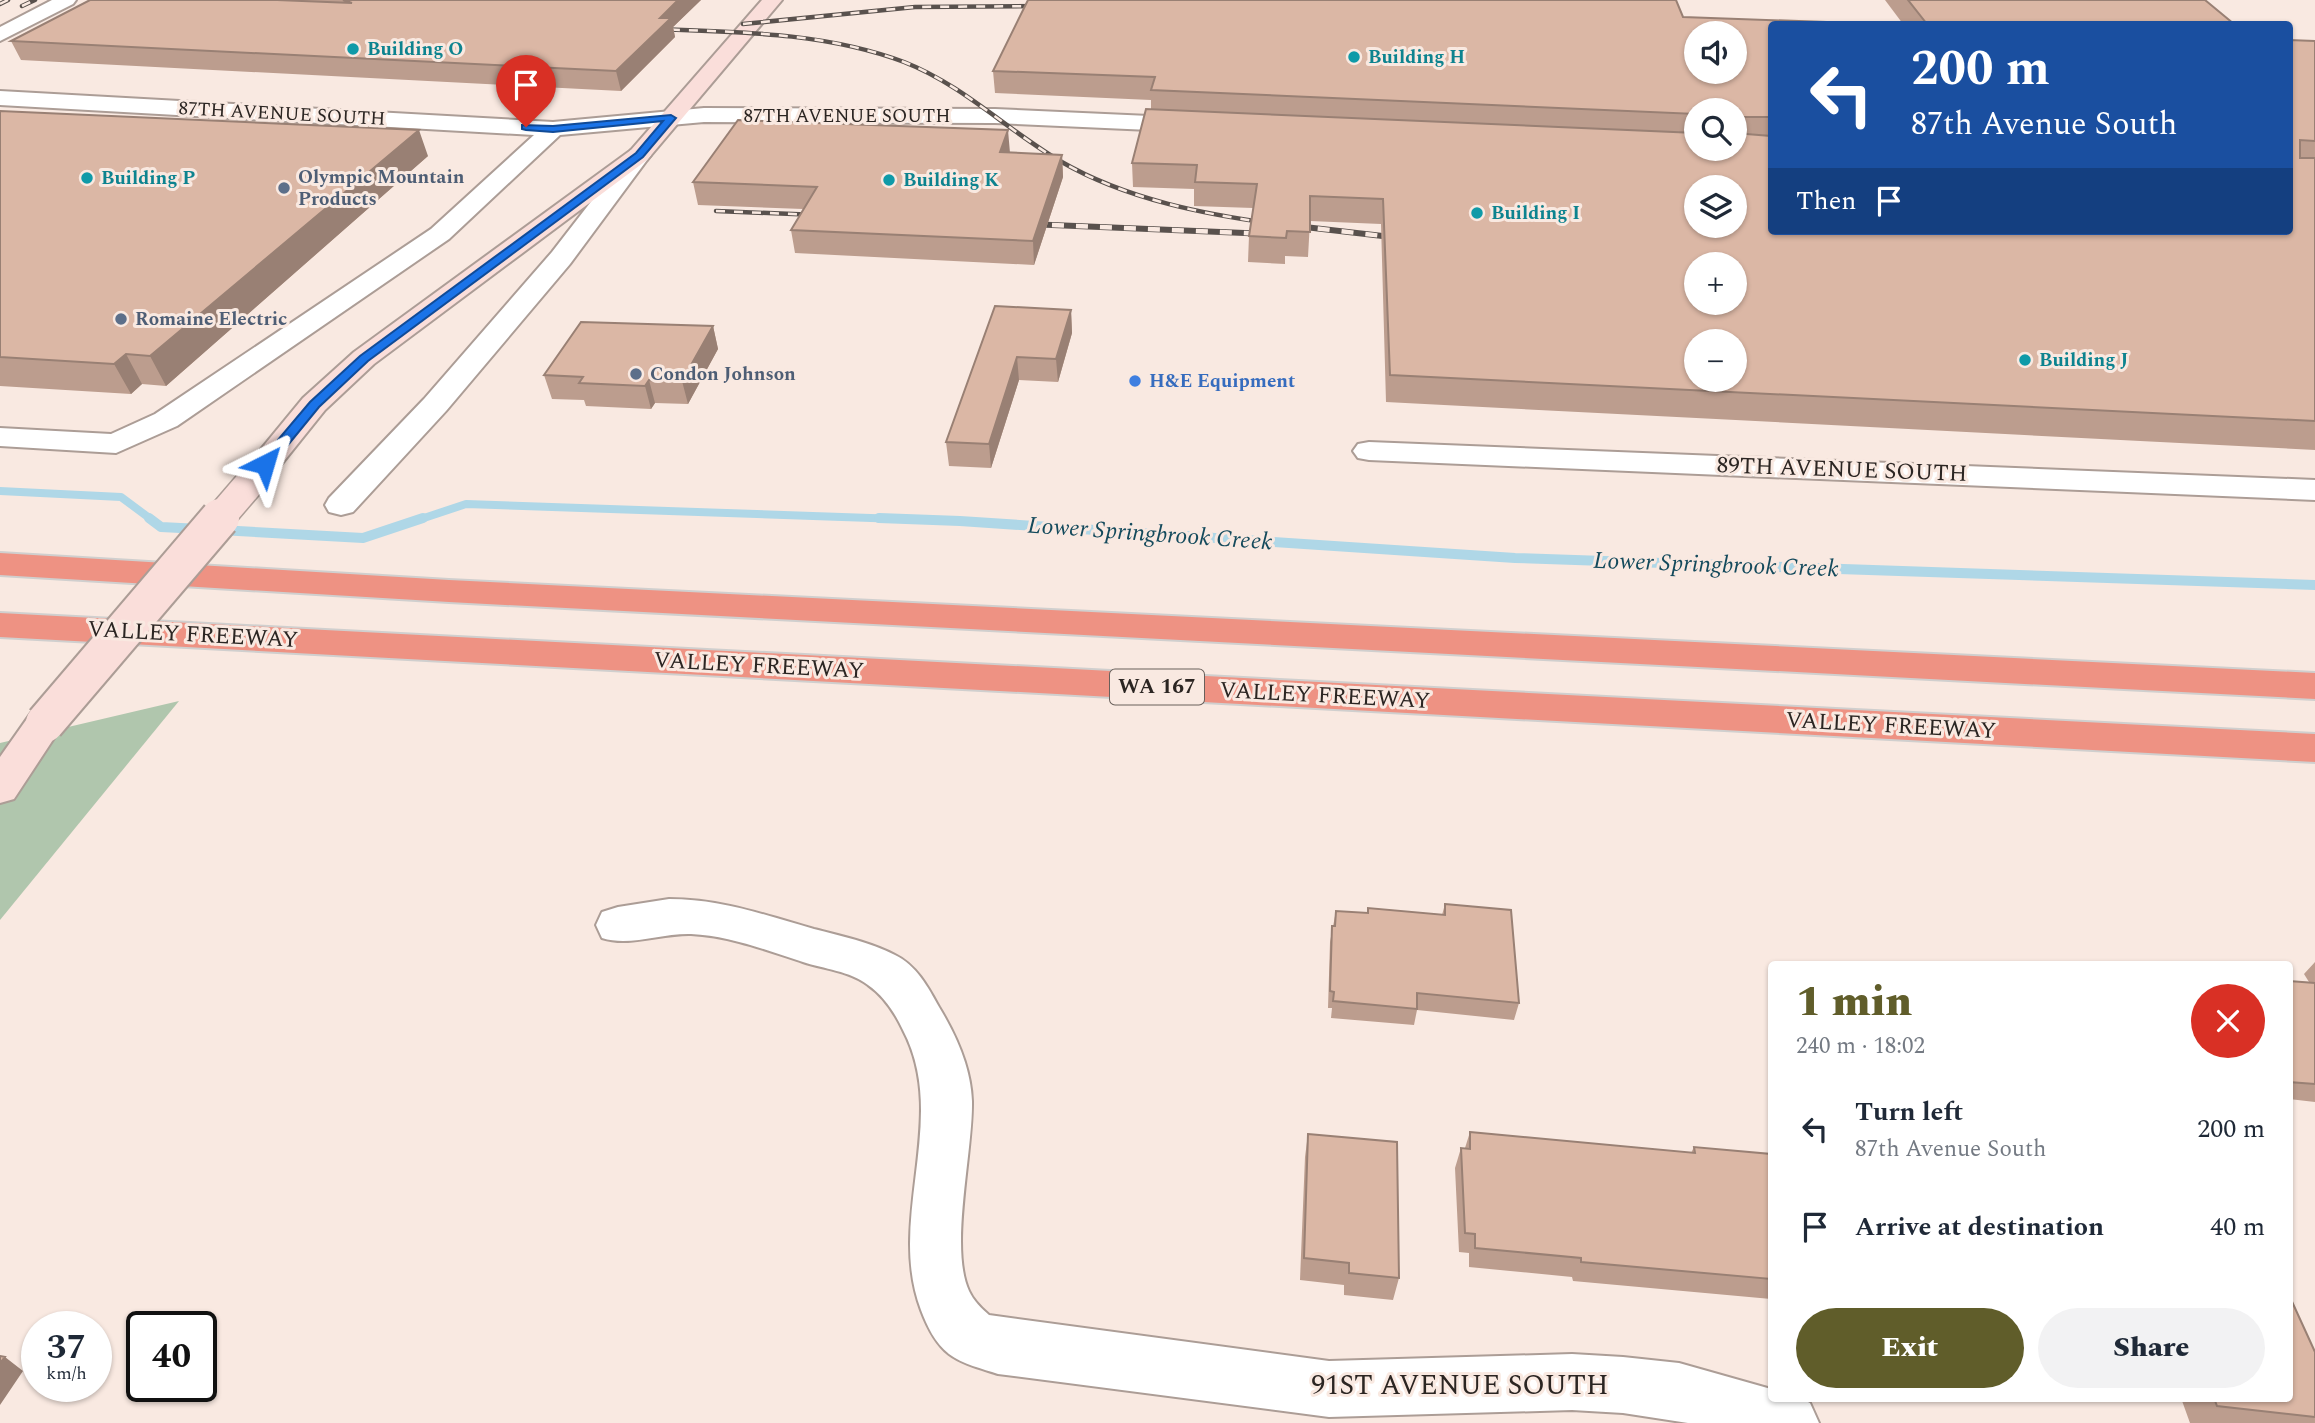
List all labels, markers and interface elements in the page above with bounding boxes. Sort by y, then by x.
map controls [1684,21,1747,392]
button: sound [1684,21,1747,84]
text: 200 m [1911,32,2050,107]
place label: Building O [367,35,463,64]
marker: Building O [345,41,361,57]
place label: Building H [1368,43,1465,72]
marker: Building H [1346,49,1362,65]
icon: left [1796,49,1887,140]
pin [496,55,556,127]
icon: arrive [507,66,545,104]
street label: 87TH AVENUE SOUTH [178,94,386,134]
button: search [1684,98,1747,161]
text: 87th Avenue South [1911,100,2177,149]
street label: 87TH AVENUE SOUTH [743,102,951,131]
place label: Olympic Mountain Products [298,163,465,214]
place label: Building P [101,164,195,193]
place label: Building K [903,166,999,195]
marker: Building P [79,170,95,186]
marker: Building K [881,172,897,188]
button: layers [1684,175,1747,238]
marker: Olympic Mountain Products [276,180,292,196]
text: Then [1796,181,1856,221]
icon: arrive [1870,182,1908,220]
place label: Building I [1491,199,1580,228]
marker: Building I [1469,205,1485,221]
button: + [1684,252,1747,315]
place label: Romaine Electric [135,305,287,334]
marker: Romaine Electric [113,311,129,327]
button: − [1684,329,1747,392]
place label: Building J [2039,346,2129,375]
marker: Building J [2017,352,2033,368]
place label: Condon Johnson [650,360,796,389]
marker: Condon Johnson [628,366,644,382]
place label: H&E Equipment [1149,367,1295,396]
marker: H&E Equipment [1127,373,1143,389]
position arrow [228,427,302,501]
street label: 89TH AVENUE SOUTH [1716,448,1968,492]
water label: Lower Springbrook Creek [1026,507,1274,561]
water label: Lower Springbrook Creek [1593,543,1839,587]
street label: VALLEY FREEWAY [87,612,299,658]
street label: VALLEY FREEWAY [653,643,865,689]
road number: WA 167 [1110,670,1204,704]
street label: VALLEY FREEWAY [1219,673,1431,719]
street label: VALLEY FREEWAY [1785,703,1997,749]
text: 1 min [1796,971,1912,1034]
button: close [2191,984,2265,1058]
text: 240 m · 18:02 [1796,1029,1925,1064]
text: Turn left [1855,1092,1963,1132]
text: 200 m [2197,1109,2265,1149]
icon: left [1796,1110,1834,1148]
text: 87th Avenue South [1855,1132,2046,1167]
text: Arrive at destination [1855,1207,2104,1247]
text: 40 m [2210,1207,2265,1247]
icon: arrive [1796,1208,1834,1246]
button: Exit [1796,1308,2024,1388]
button: Share [2038,1308,2265,1388]
speed limit sign: 40 [126,1311,217,1402]
text: 37 [47,1321,86,1374]
text: km/h [46,1360,87,1387]
street label: 91ST AVENUE SOUTH [1311,1364,1609,1407]

